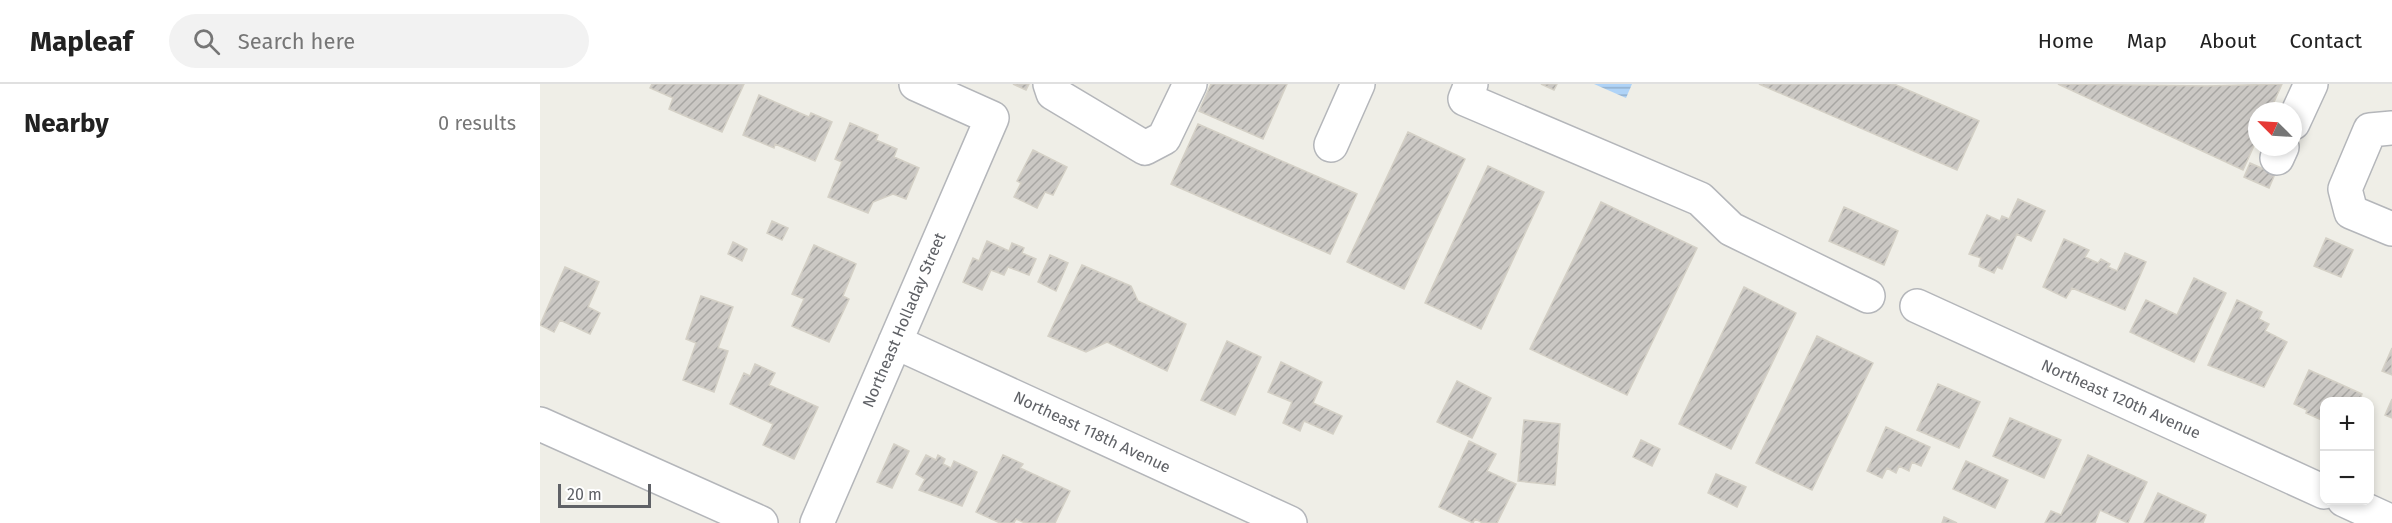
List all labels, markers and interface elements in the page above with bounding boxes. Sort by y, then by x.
search box [169,14,589,68]
text: Mapleaf [30,25,133,58]
icon: search [190,25,223,58]
text: Search here [238,28,355,55]
text: Home [2038,28,2094,54]
text: Map [2127,28,2167,54]
text: About [2200,28,2257,54]
text: Contact [2290,28,2362,54]
north arrow [2248,102,2302,156]
text: Nearby [24,108,109,139]
text: 0 results [438,111,516,135]
street label: Northeast Holladay Street [859,230,950,410]
street label: Northeast 120th Avenue [2038,355,2204,443]
street label: Northeast 118th Avenue [1010,387,1174,477]
map controls [2320,397,2374,505]
button: + [2320,397,2374,451]
button: − [2320,451,2374,505]
scale bar [558,481,651,508]
text: 20 m [567,485,602,504]

